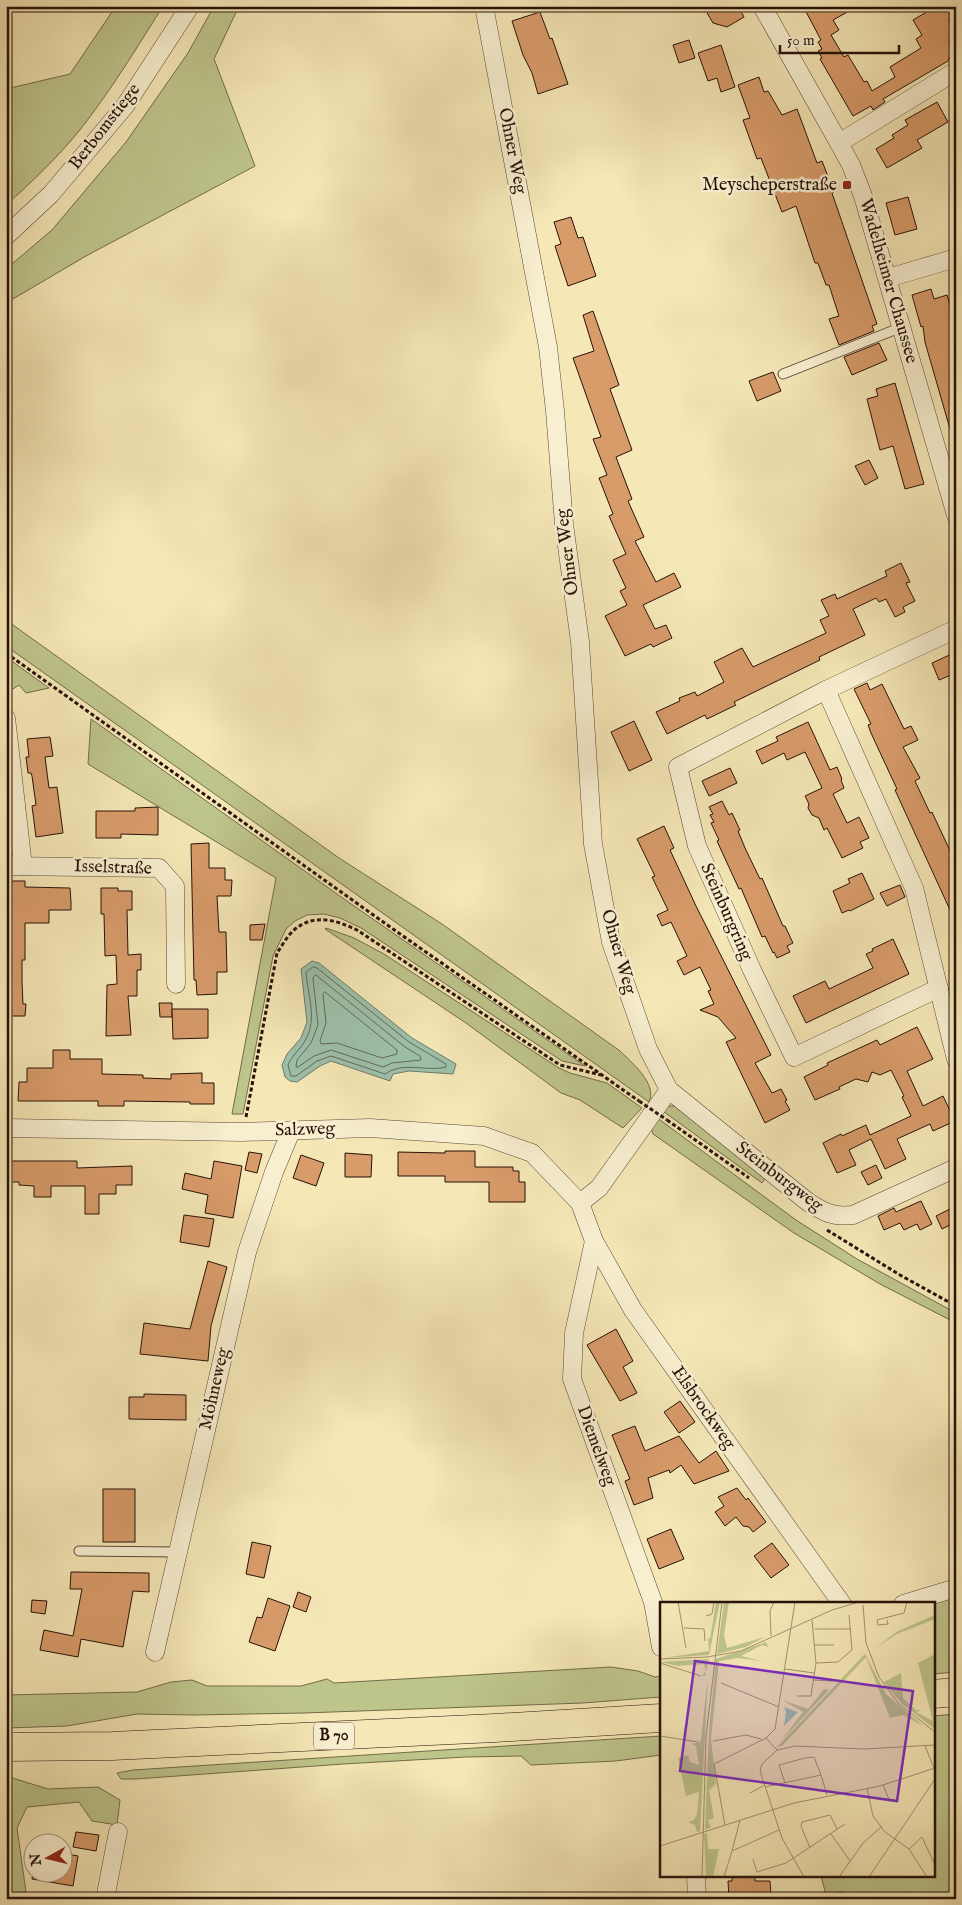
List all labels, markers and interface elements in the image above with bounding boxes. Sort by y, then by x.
scale bar [780,22,898,54]
text: 50 m [787,31,815,50]
street label: Berbomstiege [64,79,146,175]
street label: Ohner Weg [492,106,532,196]
place label: Meyscheperstraße [702,174,837,197]
marker: Meyscheperstraße [841,179,853,191]
street label: Wadelheimer Chaussee [853,196,923,366]
street label: Ohner Weg [551,507,585,597]
street label: Isselstraße [74,855,152,881]
street label: Steinburgring [694,860,758,964]
street label: Ohner Weg [595,907,641,997]
street label: Salzweg [275,1117,336,1143]
street label: Steinburgweg [731,1137,827,1217]
street label: Möhneweg [194,1345,236,1432]
street label: Elsbrockweg [666,1362,740,1454]
street label: Diemelweg [571,1403,621,1490]
inset map [660,1602,934,1878]
road number: B 70 [314,1722,354,1750]
north arrow [22,1832,72,1882]
text: N [26,1852,46,1868]

